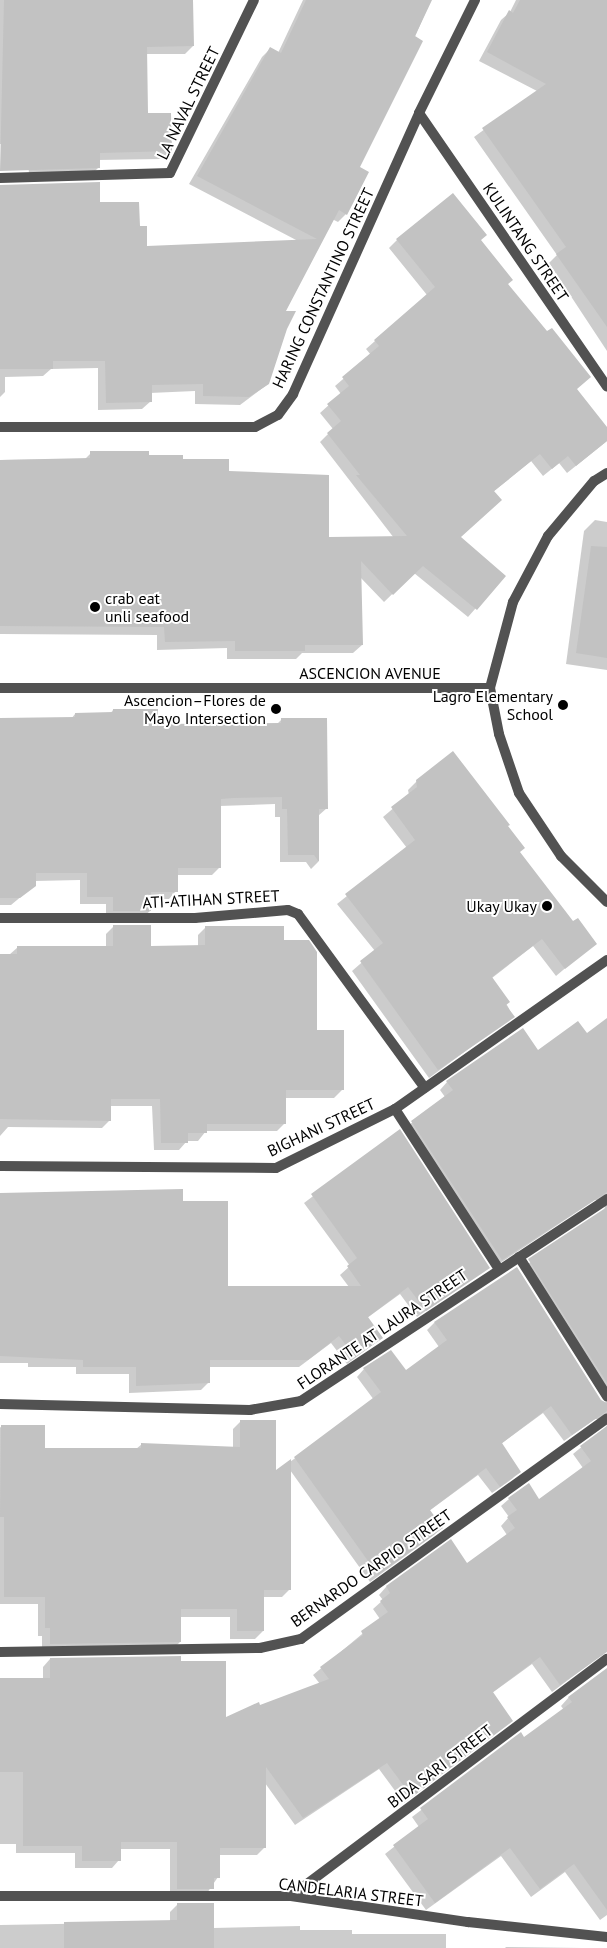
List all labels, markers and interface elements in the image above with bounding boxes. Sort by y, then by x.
street label: LA NAVAL STREET [152,43,224,163]
street label: KULINTANG STREET [479,179,573,305]
street label: HARING CONSTANTINO STREET [268,185,378,391]
place label: crab eat unli seafood [105,588,189,626]
marker: crab eat unli seafood [89,601,101,613]
street label: ASCENCION AVENUE [299,663,441,683]
place label: Lagro Elementary School [433,686,553,724]
place label: Ascencion–Flores de Mayo Intersection [124,690,266,728]
marker: Lagro Elementary School [557,699,569,711]
marker: Ascencion–Flores de Mayo Intersection [270,703,282,715]
street label: ATI-ATIHAN STREET [142,886,280,912]
place label: Ukay Ukay [466,896,537,916]
marker: Ukay Ukay [541,900,553,912]
street label: BIGHANI STREET [264,1094,378,1160]
street label: FLORANTE AT LAURA STREET [293,1264,471,1394]
street label: BERNARDO CARPIO STREET [287,1505,455,1631]
street label: BIDA SARI STREET [384,1720,496,1812]
street label: CANDELARIA STREET [277,1874,425,1910]

